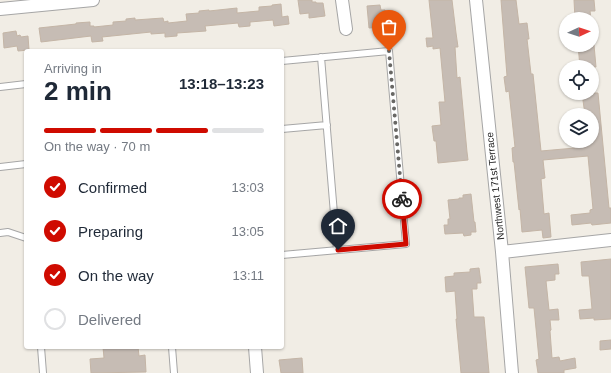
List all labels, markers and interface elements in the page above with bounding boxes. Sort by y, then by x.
pin [372,10,406,51]
north arrow [559,12,599,52]
map controls [559,12,599,148]
icon: bag [378,16,400,38]
button: locate [559,60,599,100]
text: Arriving in [44,61,102,76]
text: 13:18–13:23 [179,75,264,92]
text: 2 min [44,76,112,106]
button: layers [559,108,599,148]
street label: Northwest 171st Terrace [484,131,506,240]
text: On the way · 70 m [44,139,150,154]
icon: check [44,176,66,198]
text: Confirmed [78,179,147,196]
courier [382,179,422,219]
text: 13:03 [231,180,264,195]
icon: bike [391,188,413,210]
pin [321,209,355,250]
icon: home [327,215,349,237]
icon: check [44,220,66,242]
text: Preparing [78,223,143,240]
text: 13:05 [231,224,264,239]
icon: check [44,264,66,286]
text: On the way [78,267,154,284]
text: 13:11 [232,268,264,283]
text: Delivered [78,311,141,328]

